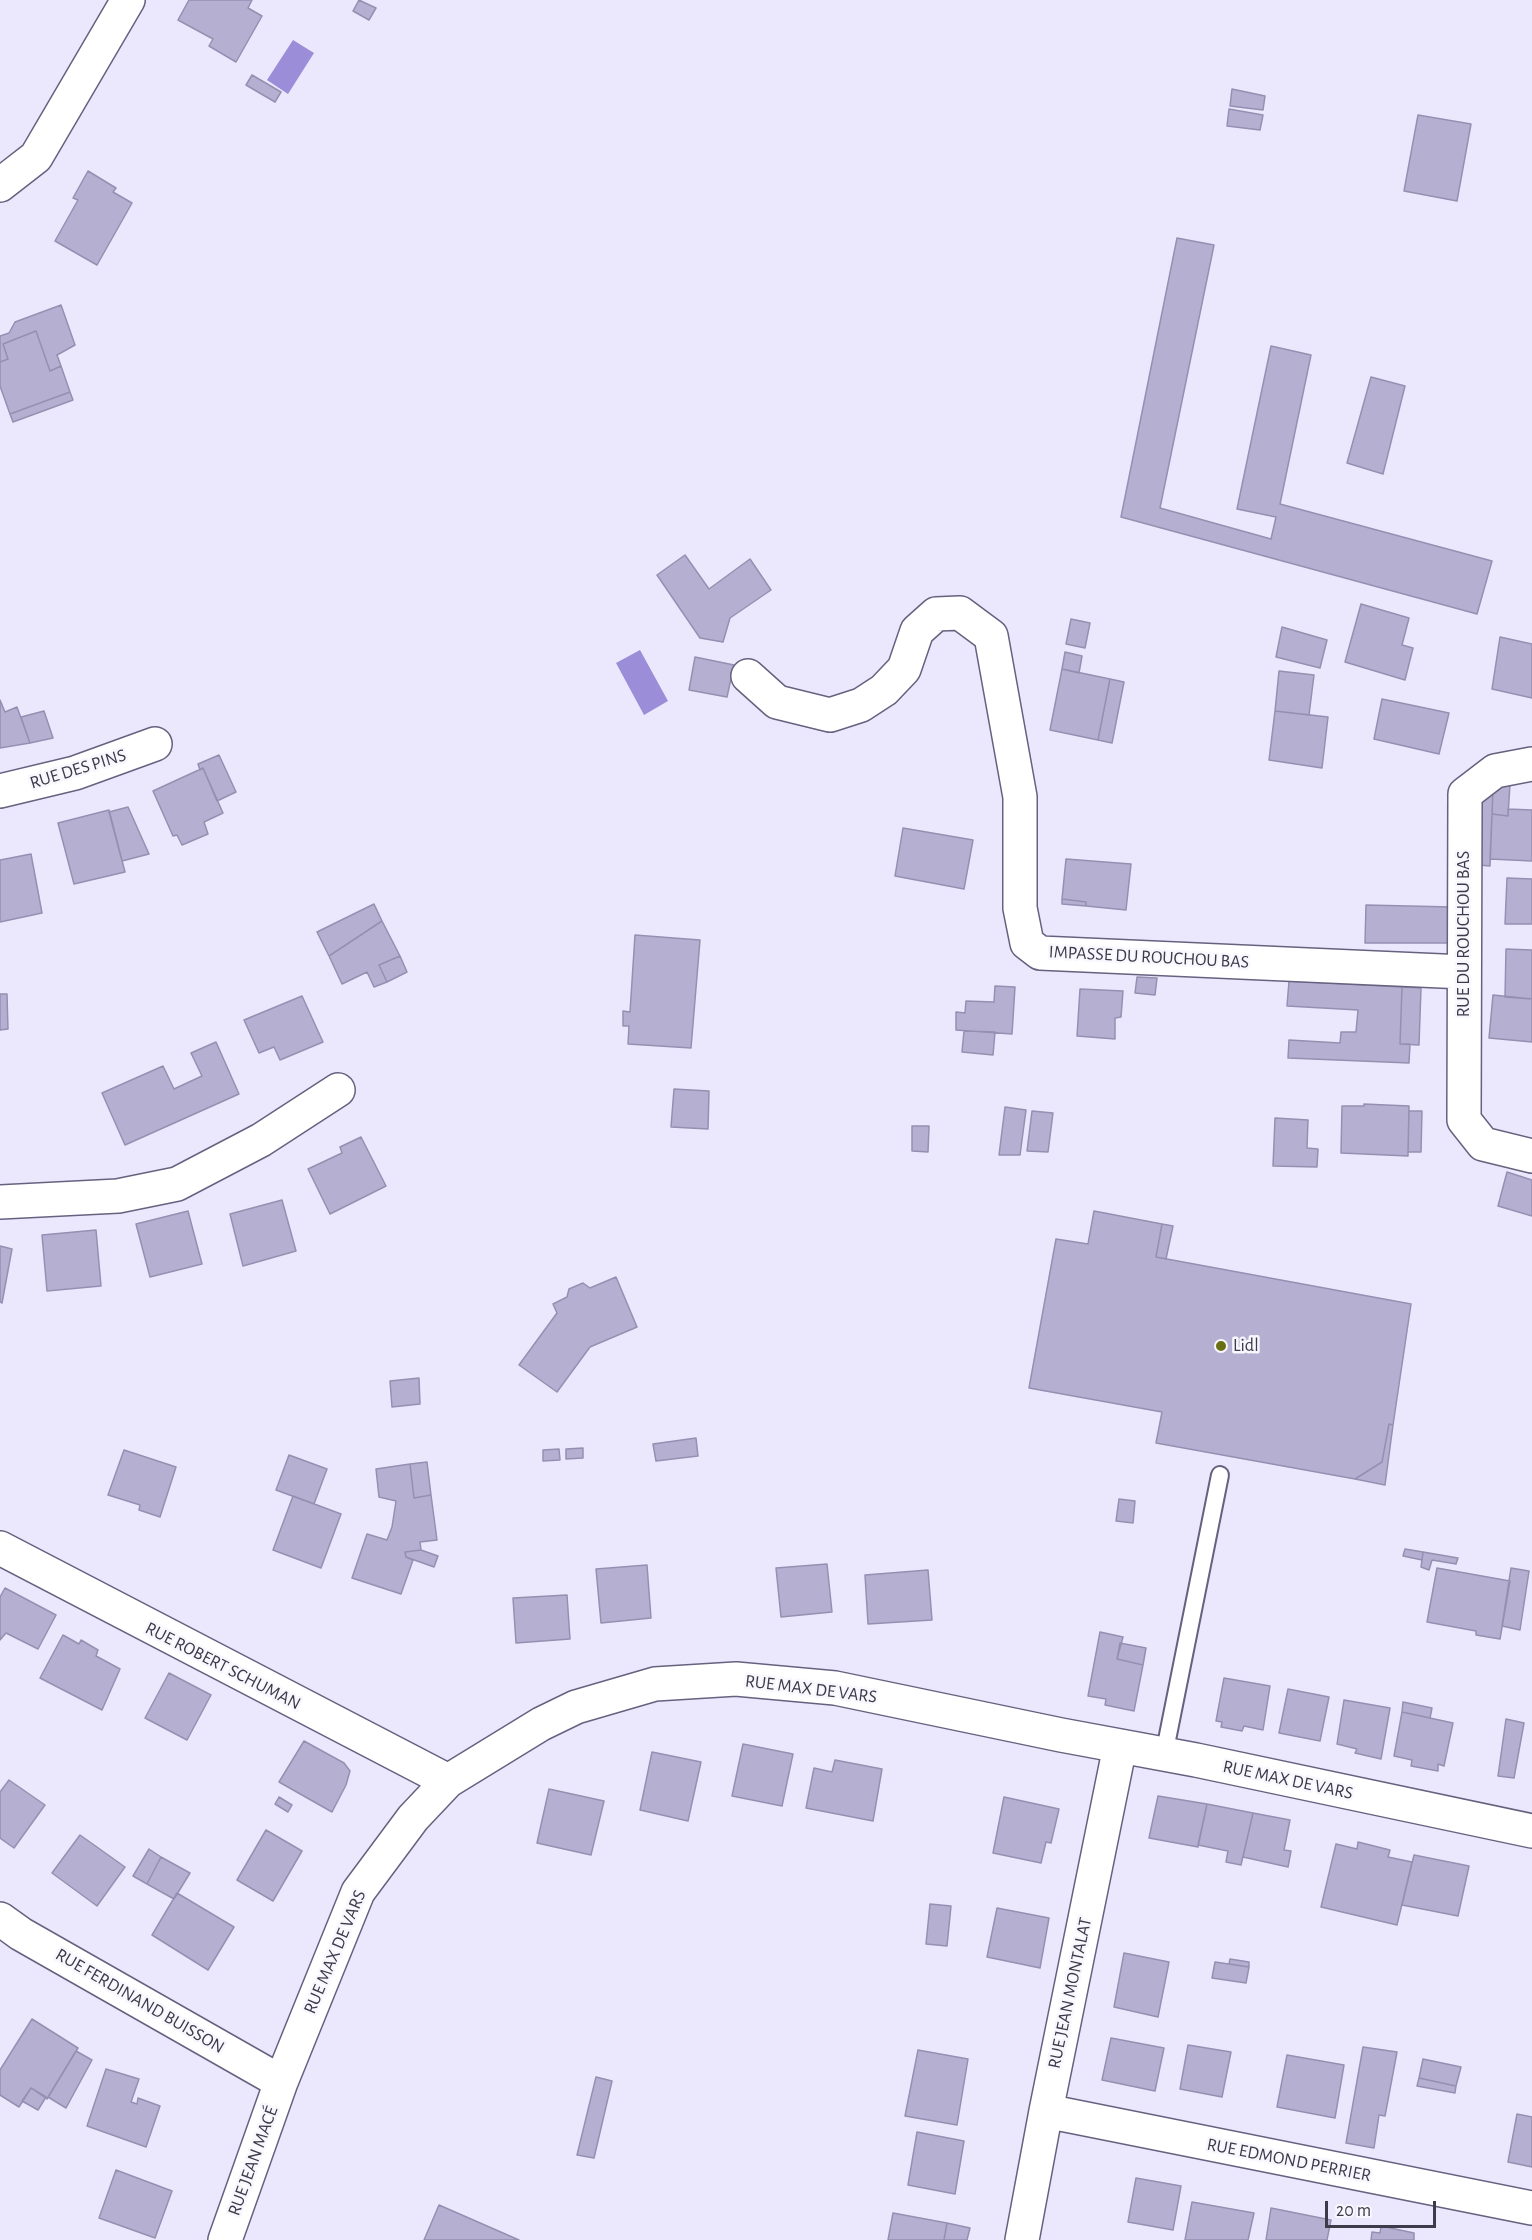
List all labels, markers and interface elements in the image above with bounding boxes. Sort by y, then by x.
street label: RUE DES PINS [27,744,129,794]
street label: RUE DU ROUCHOU BAS [1453,851,1475,1017]
street label: IMPASSE DU ROUCHOU BAS [1048,941,1250,973]
place label: Lidl [1233,1335,1259,1357]
marker: Lidl [1214,1339,1228,1353]
street label: RUE ROBERT SCHUMAN [142,1617,304,1715]
street label: RUE MAX DE VARS [744,1670,878,1708]
street label: RUE MAX DE VARS [1221,1756,1355,1804]
street label: RUE MAX DE VARS [299,1887,371,2017]
street label: RUE JEAN MONTALAT [1043,1915,1097,2071]
street label: RUE FERDINAND BUISSON [52,1944,228,2058]
street label: RUE JEAN MACÉ [223,2103,283,2219]
street label: RUE EDMOND PERRIER [1205,2133,1373,2187]
scale bar [1328,2189,1439,2227]
text: 20 m [1336,2202,1371,2220]

